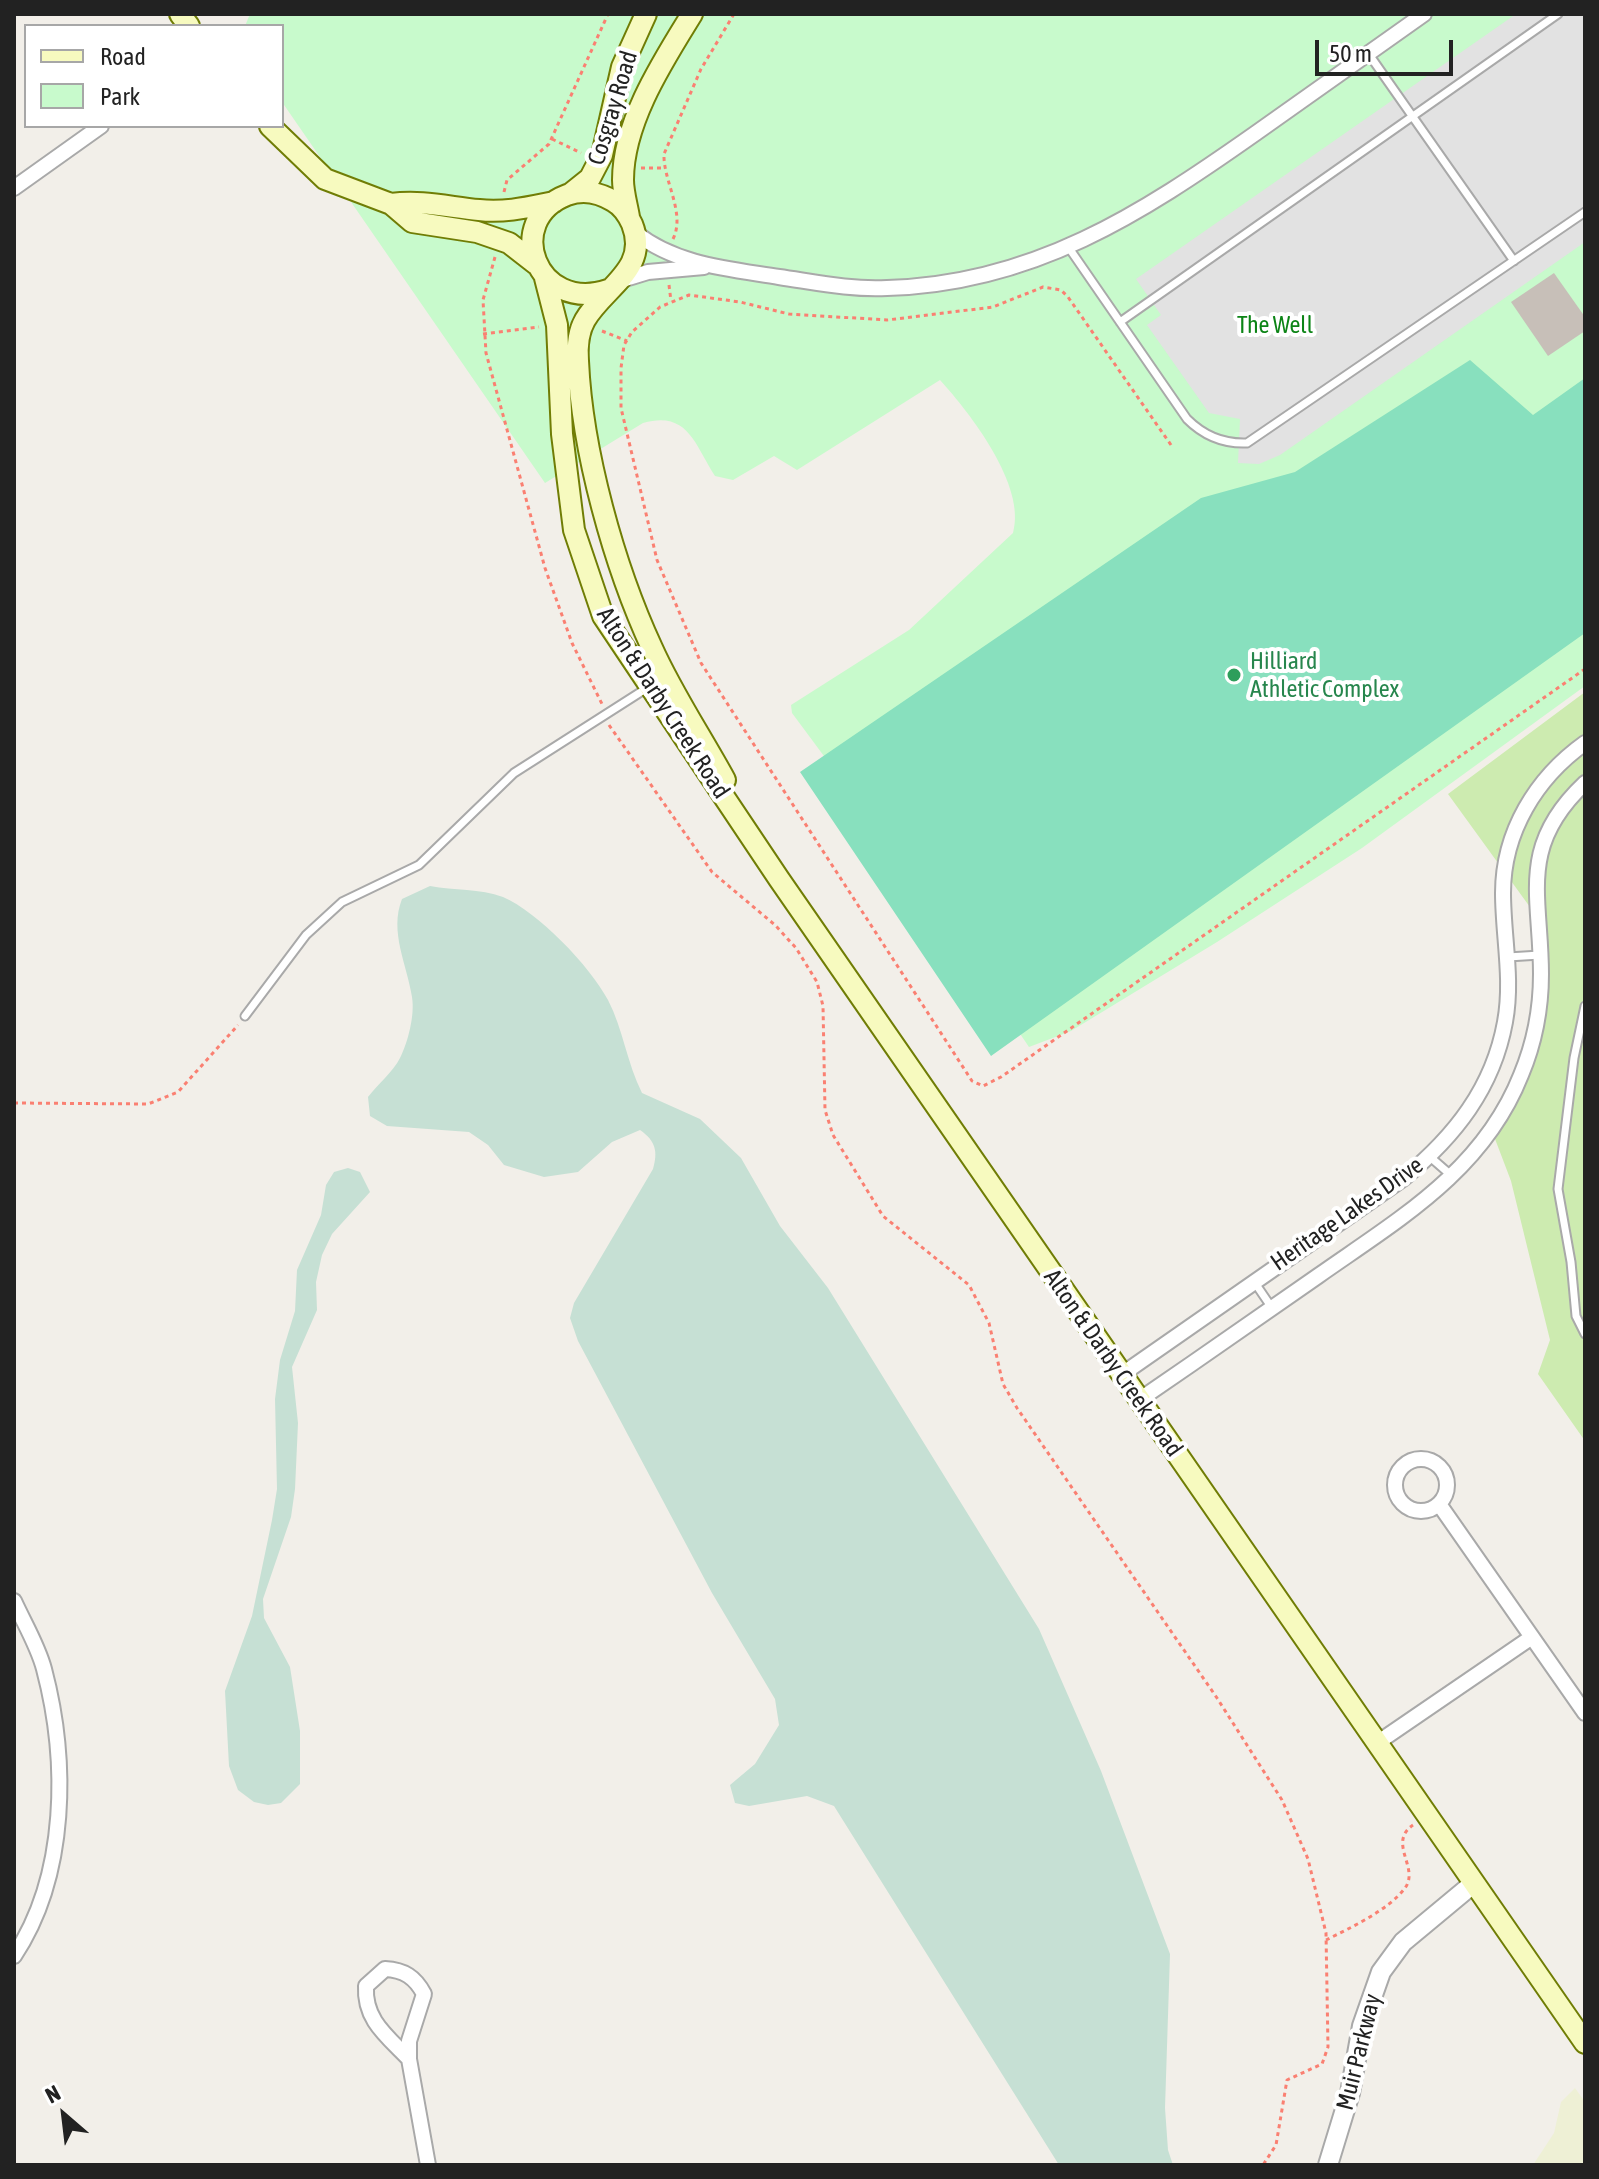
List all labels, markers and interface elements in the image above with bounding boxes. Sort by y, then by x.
legend [24,24,284,128]
scale bar [1319,24,1457,74]
text: 50 m [1329,40,1372,67]
text: Road [100,43,146,70]
street label: Cosgray Road [582,48,644,168]
text: Park [100,83,140,110]
park label: The Well [1237,311,1313,339]
street label: Alton & Darby Creek Road [590,602,736,804]
place label: Hilliard Athletic Complex [1250,647,1399,703]
marker: Hilliard Athletic Complex [1225,666,1243,684]
street label: Heritage Lakes Drive [1265,1151,1429,1277]
street label: Alton & Darby Creek Road [1038,1264,1188,1462]
street label: Muir Parkway [1331,1991,1387,2113]
north arrow [24,2075,104,2155]
text: N [41,2079,65,2108]

